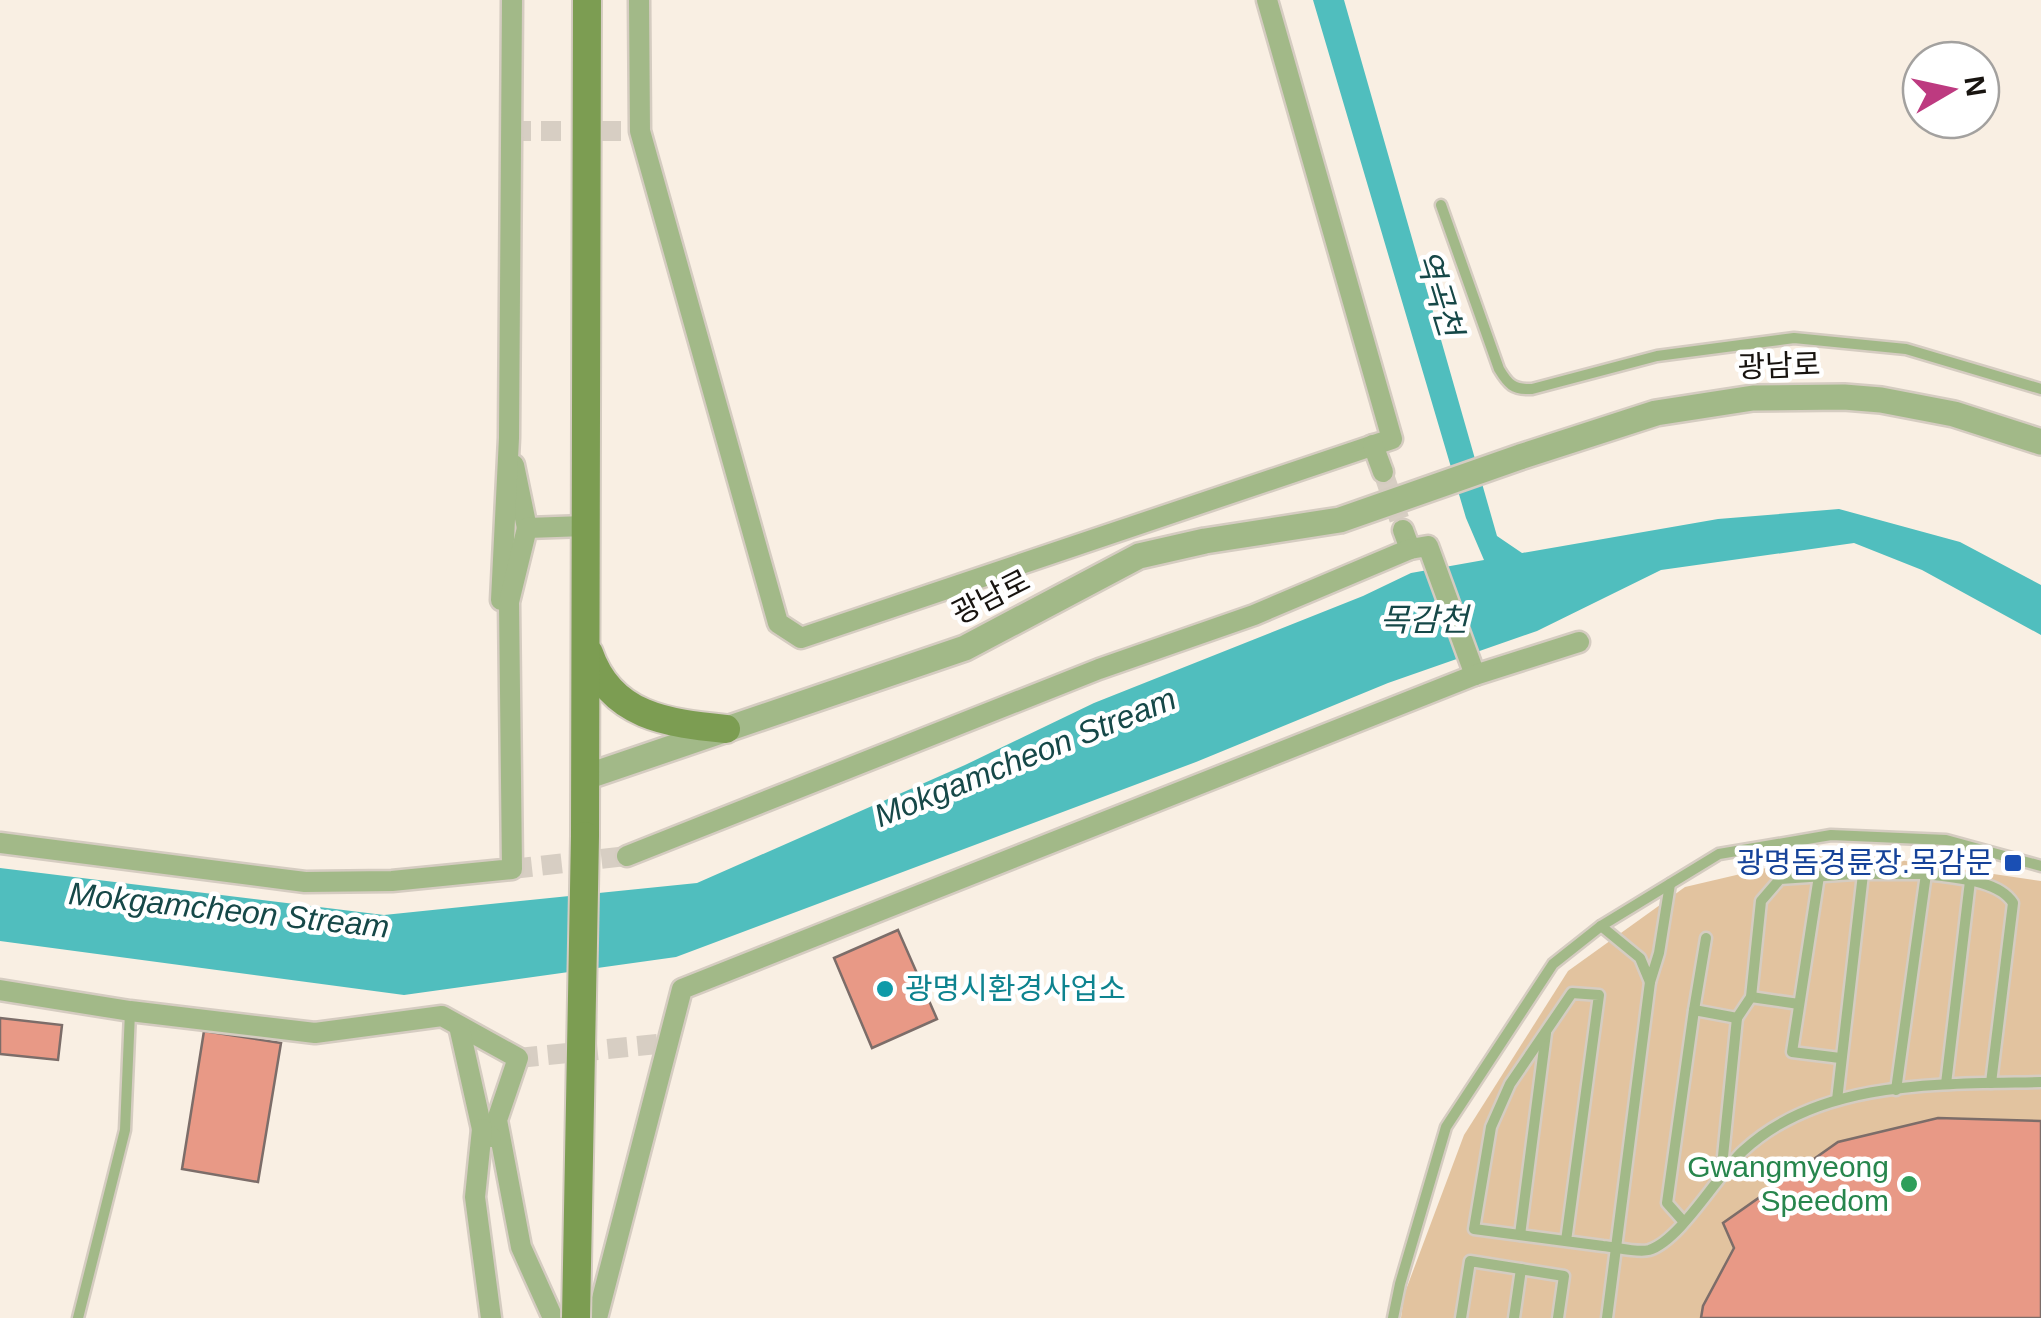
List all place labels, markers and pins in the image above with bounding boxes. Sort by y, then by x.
place label: 광명돔경륜장.목감문 [1736,846,1993,879]
marker: 광명돔경륜장.목감문 [2002,852,2024,874]
place label: 광명시환경사업소 [905,972,1126,1005]
marker: 광명시환경사업소 [874,978,896,1000]
place label: Gwangmyeong Speedom [1687,1150,1889,1217]
marker: Gwangmyeong Speedom [1898,1173,1920,1195]

